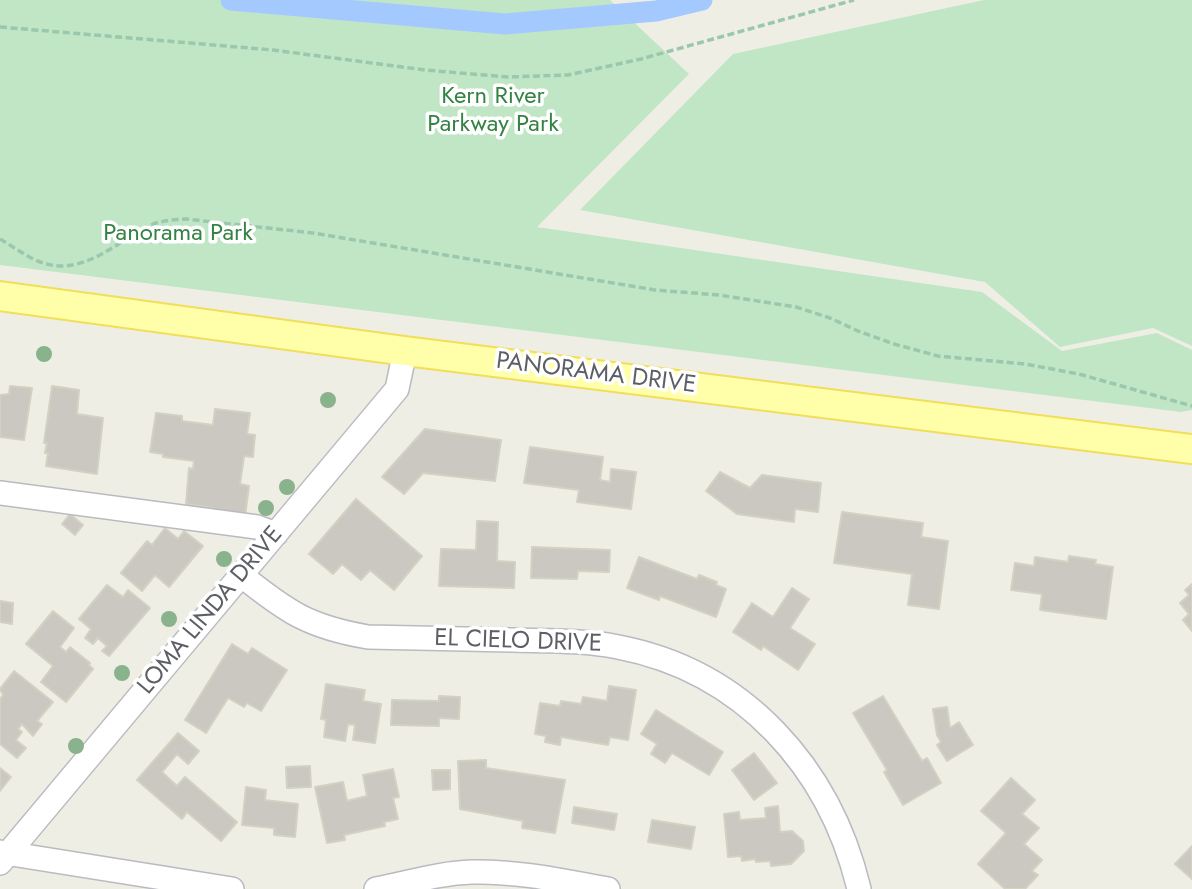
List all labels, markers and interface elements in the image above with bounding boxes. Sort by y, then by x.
park label: Kern River Parkway Park [427,83,559,139]
park label: Panorama Park [103,220,253,248]
street label: PANORAMA DRIVE [494,347,698,401]
street label: LOMA LINDA DRIVE [132,521,290,701]
street label: EL CIELO DRIVE [434,625,602,659]

